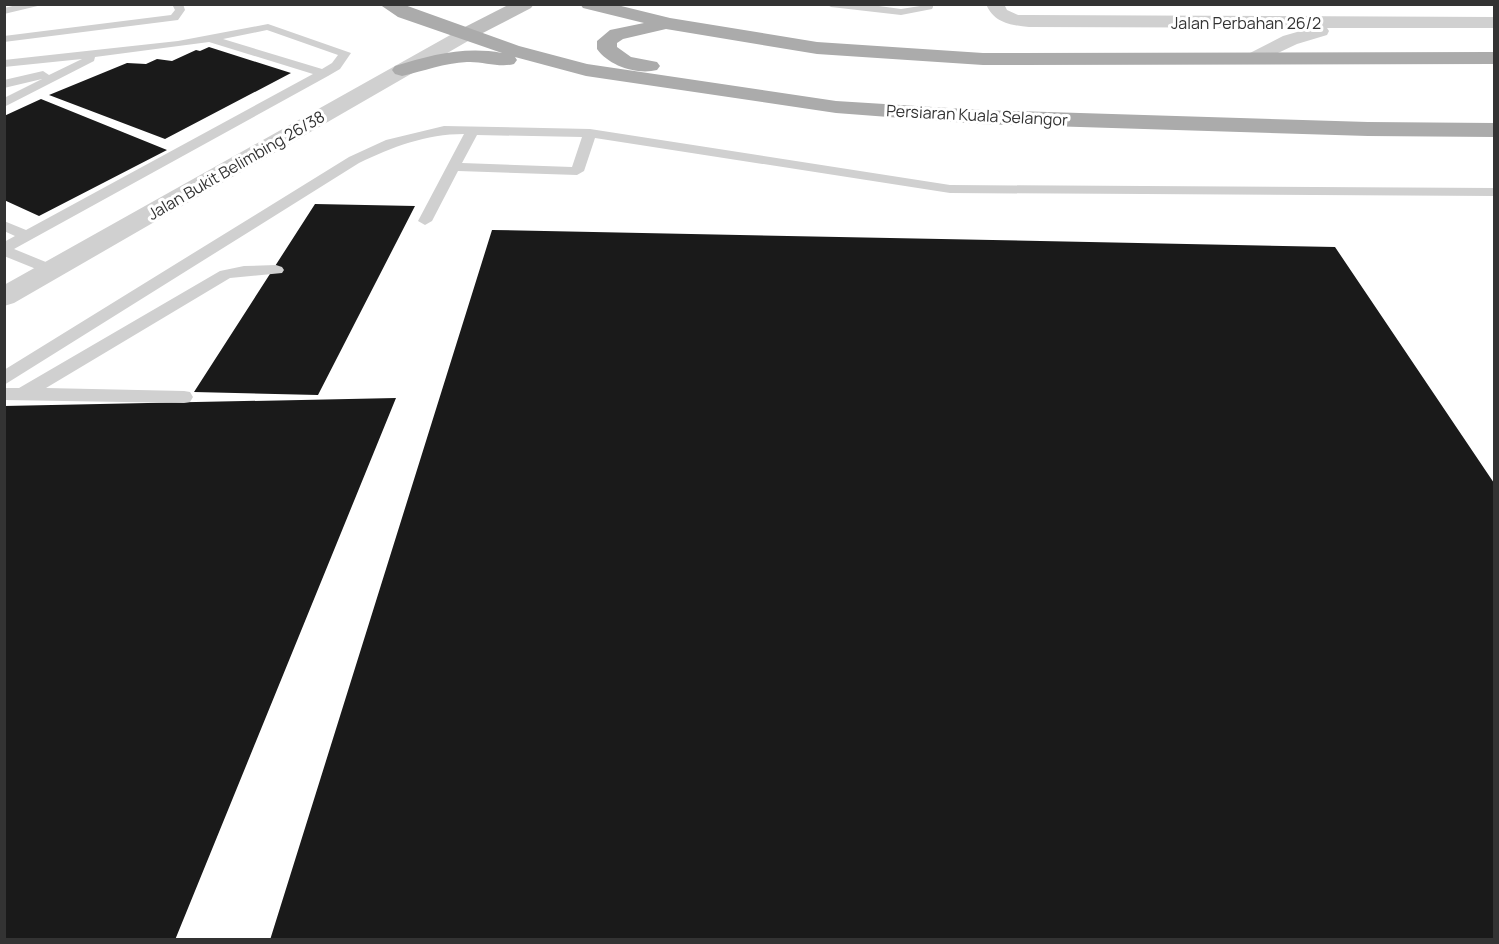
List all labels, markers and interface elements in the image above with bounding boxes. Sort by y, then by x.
street label: Jalan Perbahan 26/2 [1171,12,1321,34]
street label: Persiaran Kuala Selangor [886,99,1069,131]
street label: Jalan Bukit Belimbing 26/38 [143,105,329,225]

